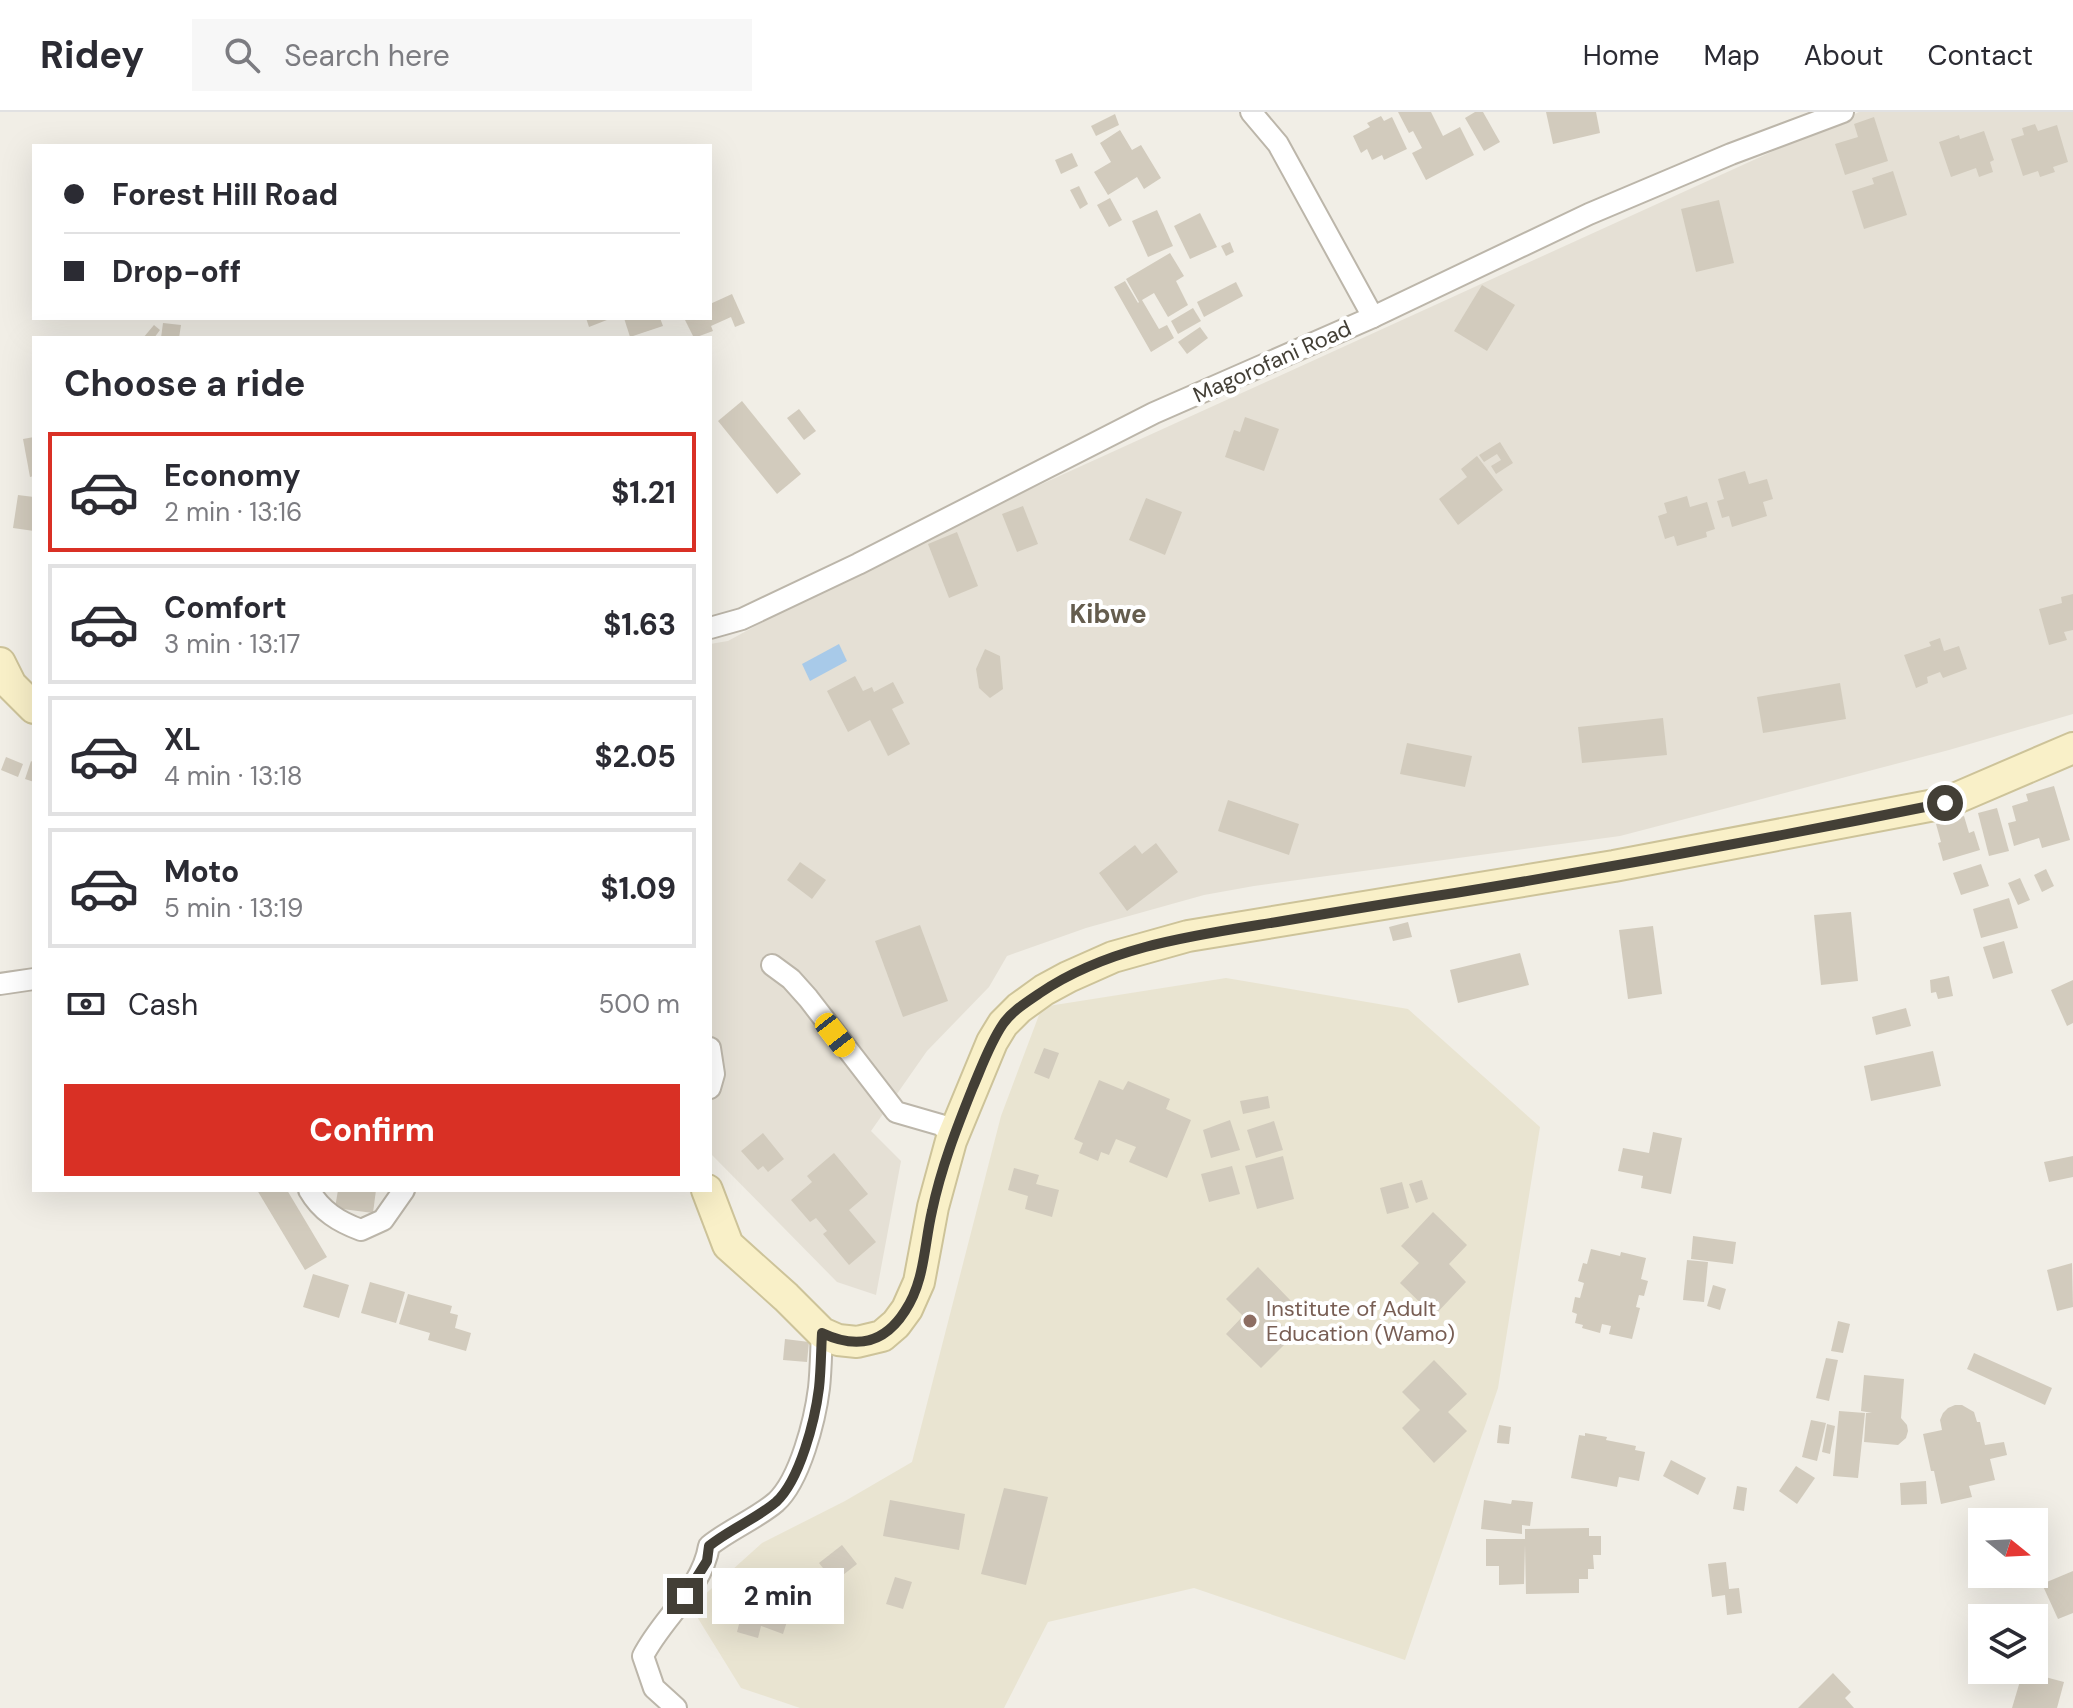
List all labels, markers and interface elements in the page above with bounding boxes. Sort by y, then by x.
search box [192,19,752,91]
text: Ridey [40,30,144,80]
icon: search [220,33,264,77]
text: Search here [284,36,450,75]
text: Home [1583,37,1659,74]
text: Map [1703,37,1760,74]
text: About [1804,37,1883,74]
text: Contact [1927,37,2033,74]
text: Forest Hill Road [112,175,338,214]
text: Drop-off [112,252,241,291]
street label: Magorofani Road [1189,314,1356,409]
text: Choose a ride [64,360,305,407]
icon: car [68,456,140,528]
text: Economy [164,456,301,495]
text: $1.21 [611,473,676,512]
text: 2 min · 13:16 [164,495,302,529]
icon: car [68,588,140,660]
text: Comfort [164,588,287,627]
district label: Kibwe [1069,597,1147,631]
text: $1.63 [603,605,676,644]
text: 3 min · 13:17 [164,627,300,661]
icon: car [68,720,140,792]
text: XL [164,720,201,759]
text: $2.05 [594,737,676,776]
text: 4 min · 13:18 [164,759,303,793]
route start [1927,785,1963,821]
icon: car [68,852,140,924]
text: Moto [164,852,239,891]
text: $1.09 [600,869,676,908]
text: 5 min · 13:19 [164,891,303,925]
icon: cash [64,982,108,1026]
text: Cash [128,985,198,1024]
text: 500 m [598,987,680,1021]
car [811,1009,859,1061]
button: Confirm [64,1084,680,1176]
place label: Institute of Adult Education (Wamo) [1266,1294,1455,1348]
marker: Institute of Adult Education (Wamo) [1241,1312,1259,1330]
north arrow [1968,1508,2048,1588]
map controls [1968,1508,2048,1684]
callout: 2 min [713,1568,845,1624]
route end [667,1578,703,1614]
text: 2 min [744,1579,812,1613]
button: layers [1968,1604,2048,1684]

